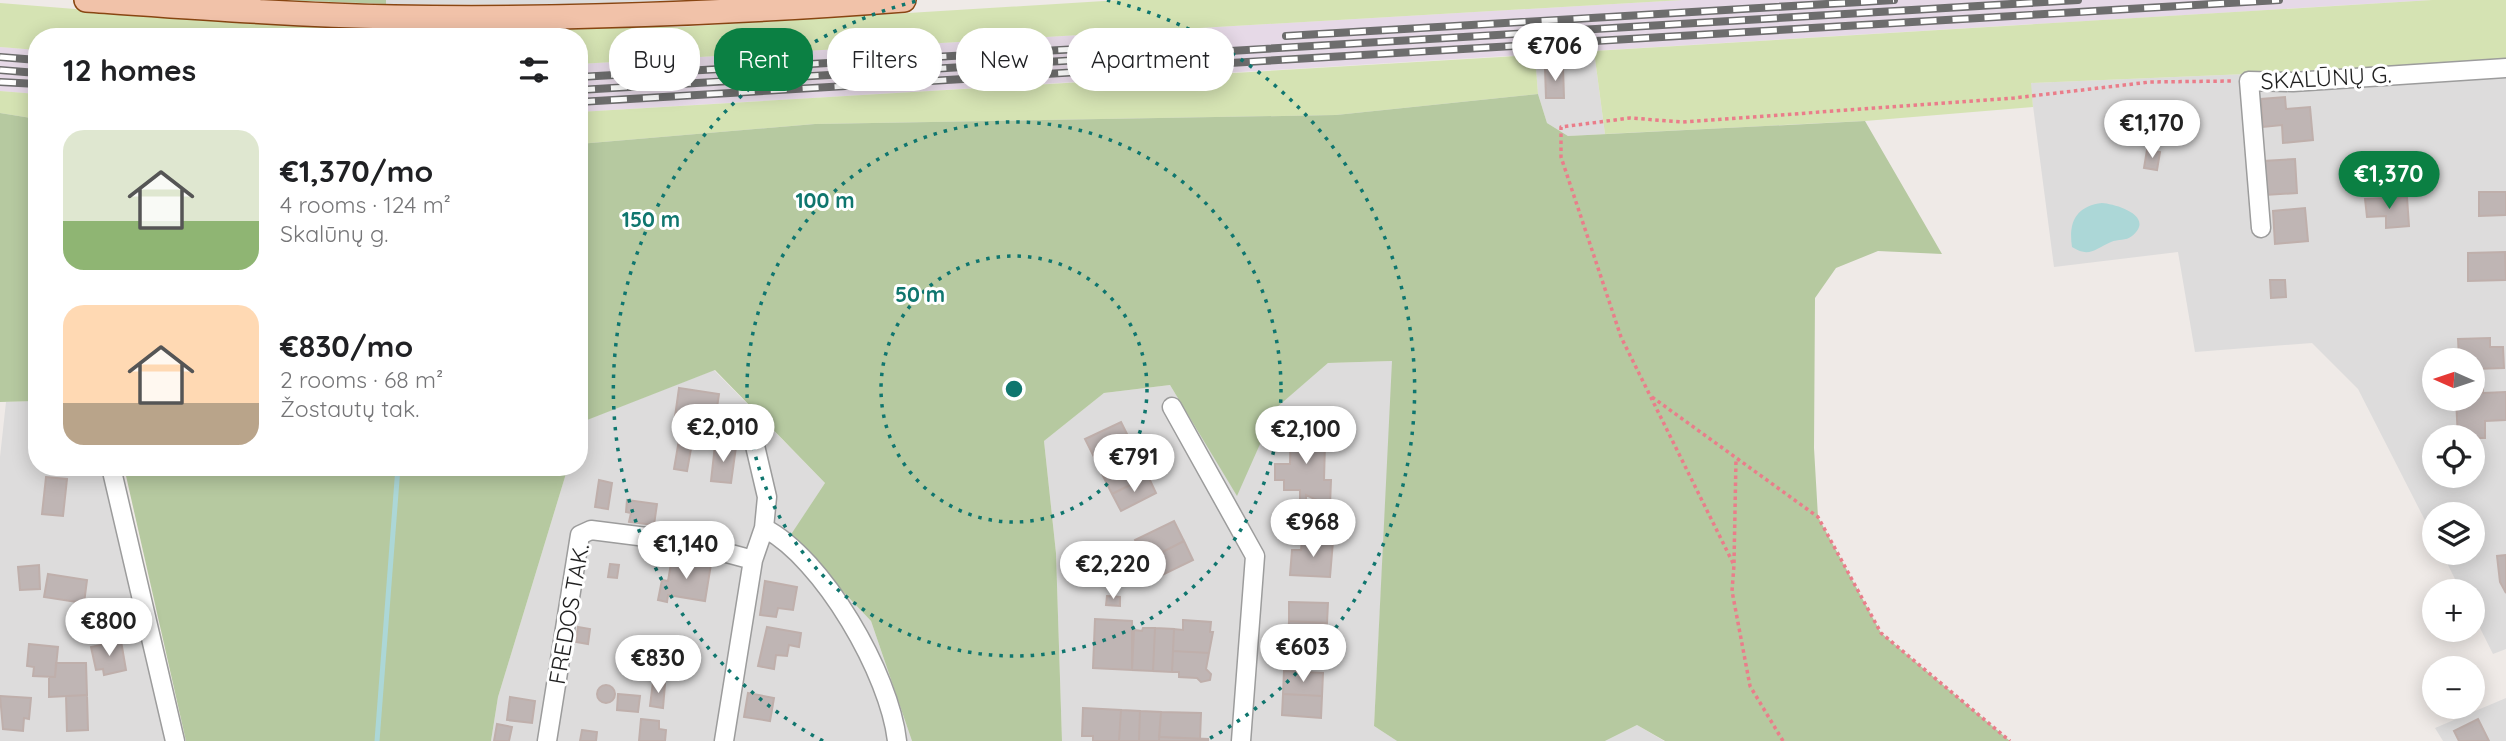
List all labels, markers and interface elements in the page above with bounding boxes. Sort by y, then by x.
pin: €706 [1514,24,1596,83]
chip: Buy [609,28,700,91]
chip: Rent [714,28,813,91]
chip: Filters [827,28,942,91]
chip: New [956,28,1053,91]
chip: Apartment [1067,28,1234,91]
text: €706 [1528,31,1582,60]
text: 12 homes [63,51,196,89]
icon: filters [515,51,553,89]
street label: SKALŪNŲ G. [2260,60,2392,95]
pin: €1,170 [2095,100,2209,160]
text: €1,170 [2120,108,2184,137]
text: €1,370/mo [280,152,433,190]
pin: €1,370 [2332,152,2446,211]
icon: home [119,158,203,242]
text: €1,370 [2355,159,2423,188]
text: 100 m [795,187,855,213]
text: 4 rooms · 124 m² [280,190,451,219]
text: 150 m [622,206,680,232]
text: Skalūnų g. [280,219,389,248]
text: 50 m [895,281,945,307]
text: €830/mo [280,327,413,365]
icon: home [119,333,203,417]
north arrow [2422,348,2485,411]
map controls [2422,348,2485,719]
text: 2 rooms · 68 m² [280,365,443,394]
centre of rings [1002,377,1026,401]
text: Žostautų tak. [280,394,419,423]
pin: €2,010 [666,405,780,464]
pin: €2,100 [1249,406,1363,466]
text: €2,010 [687,412,759,441]
text: €2,100 [1271,414,1341,443]
button: locate [2422,425,2485,488]
pin: €791 [1093,434,1175,494]
text: €791 [1109,442,1159,471]
pin: €968 [1272,500,1354,559]
button: layers [2422,502,2485,565]
text: €968 [1287,507,1339,536]
pin: €1,140 [629,522,743,581]
text: €1,140 [654,529,718,558]
street label: FREDOS TAK. [542,541,595,686]
pin: €2,220 [1056,542,1170,601]
text: €2,220 [1076,549,1150,578]
button: + [2422,579,2485,642]
pin: €800 [68,598,150,658]
text: €800 [81,606,137,635]
pin: €603 [1262,624,1344,684]
text: €603 [1276,632,1330,661]
pin: €830 [617,636,699,695]
text: €830 [631,643,685,672]
button: − [2422,656,2485,719]

